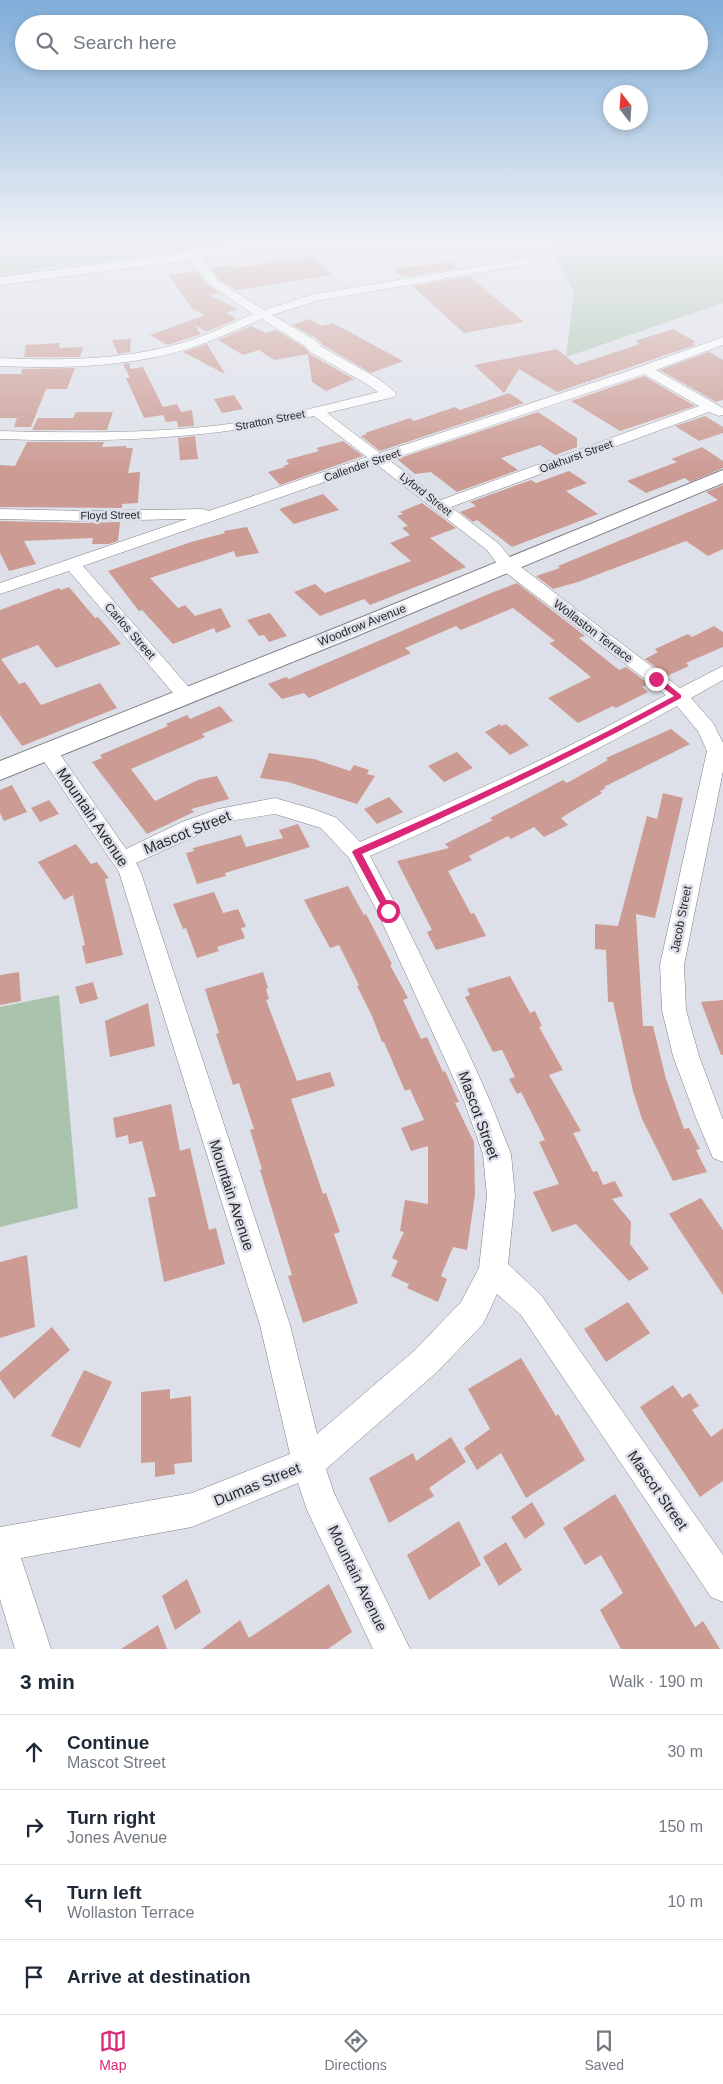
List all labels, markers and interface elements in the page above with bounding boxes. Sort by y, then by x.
search box [15,15,708,70]
icon: search [33,29,61,57]
text: Search here [73,32,177,53]
north arrow [603,85,648,130]
street label: Stratton Street [234,407,306,433]
street label: Oakhurst Street [538,437,614,475]
street label: Callender Street [322,446,402,484]
street label: Lyford Street [398,470,454,518]
street label: Floyd Street [80,508,140,522]
street label: Wollaston Terrace [551,597,636,666]
street label: Carlos Street [102,600,159,663]
street label: Woodrow Avenue [316,601,408,649]
route end [645,668,668,691]
street label: Mountain Avenue [54,764,132,870]
street label: Mascot Street [141,806,234,857]
street label: Jacob Street [668,884,694,953]
route start [377,900,400,923]
street label: Mascot Street [455,1069,503,1162]
street label: Mountain Avenue [206,1137,258,1253]
street label: Mascot Street [624,1447,692,1533]
street label: Dumas Street [211,1459,303,1509]
street label: Mountain Avenue [325,1522,391,1634]
text: 3 min [20,1670,75,1693]
text: Walk · 190 m [609,1673,703,1690]
text: Continue [67,1732,149,1753]
icon: ahead [20,1738,48,1766]
text: 30 m [667,1743,703,1760]
text: Mascot Street [67,1754,166,1771]
text: Turn right [67,1807,155,1828]
icon: right [20,1813,48,1841]
text: 150 m [659,1818,703,1835]
text: Jones Avenue [67,1829,167,1846]
text: Turn left [67,1882,142,1903]
icon: left [20,1888,48,1916]
text: 10 m [667,1893,703,1910]
text: Wollaston Terrace [67,1904,194,1921]
icon: arrive [20,1963,48,1991]
text: Arrive at destination [67,1966,251,1987]
tab: Map [99,2027,127,2073]
tab: Directions [325,2027,387,2073]
tab: Saved [584,2027,624,2073]

